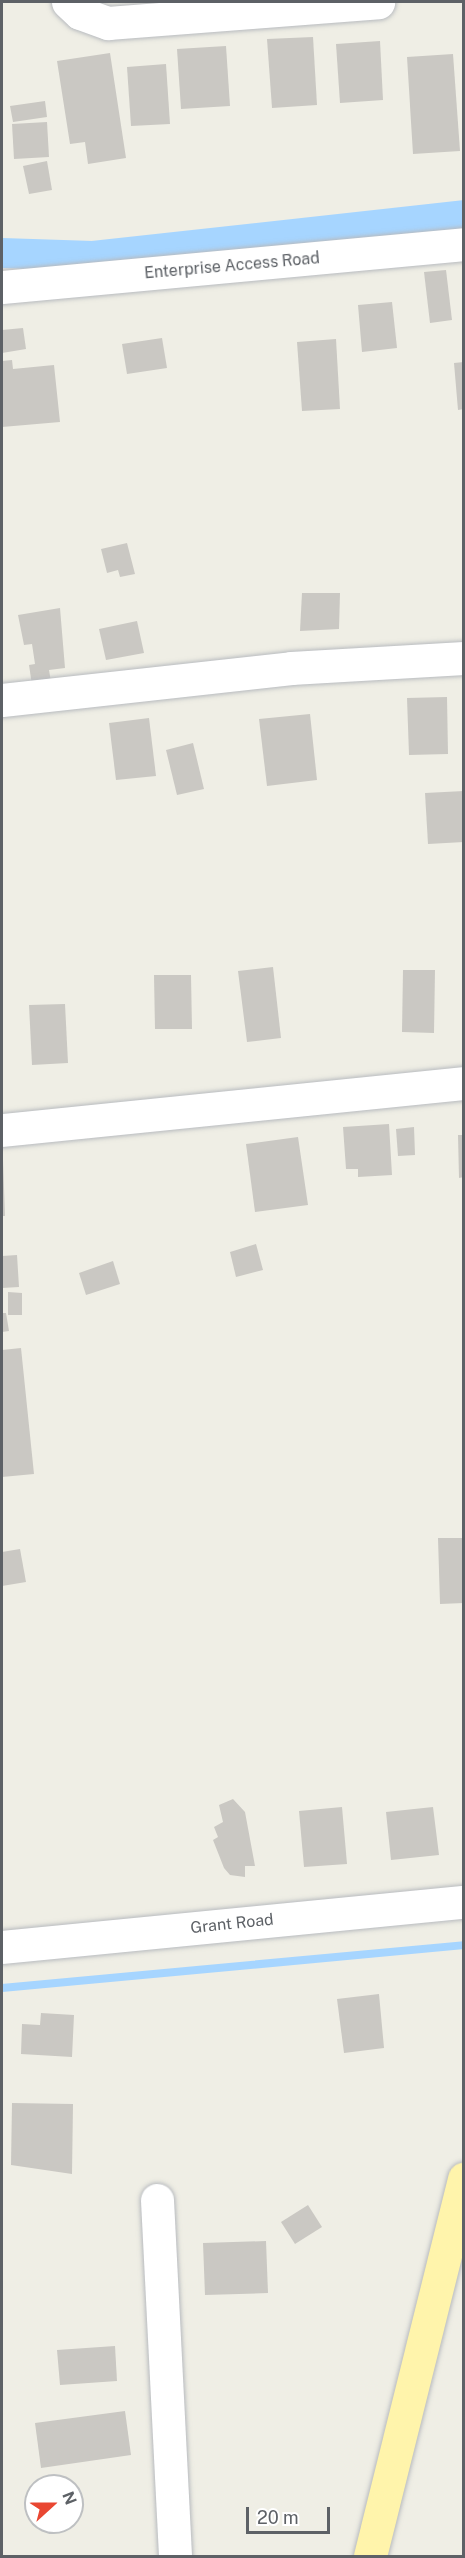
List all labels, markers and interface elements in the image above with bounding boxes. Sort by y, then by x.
street label: Enterprise Access Road [143,249,321,283]
street label: Grant Road [190,1910,274,1938]
north arrow [24,2474,84,2534]
text: N [58,2489,81,2507]
scale bar [249,2495,333,2533]
text: 20 m [257,2507,299,2528]

